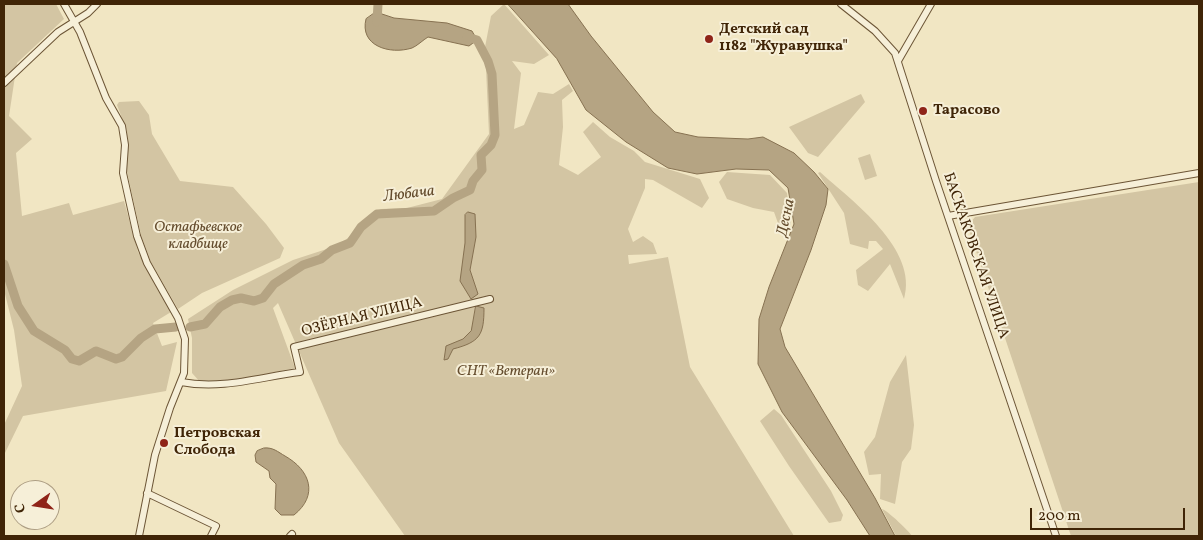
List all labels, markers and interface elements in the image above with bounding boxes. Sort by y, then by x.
place label: Детский сад 1182 "Журавушка" [719,21,848,56]
marker: Детский сад 1182 "Журавушка" [703,33,715,45]
place label: Тарасово [933,102,1000,120]
marker: Тарасово [917,105,929,117]
street label: БАСКАКОВСКАЯ УЛИЦА [938,170,1012,342]
water label: Любача [382,182,436,208]
water label: Десна [774,197,800,239]
park label: Остафьевское кладбище [154,219,242,254]
street label: ОЗЁРНАЯ УЛИЦА [300,294,424,342]
park label: СНТ «Ветеран» [457,363,555,381]
place label: Петровская Слобода [174,425,261,460]
marker: Петровская Слобода [158,437,170,449]
north arrow [10,480,60,530]
scale bar [1033,498,1188,530]
text: С [11,502,31,515]
text: 200 m [1038,506,1081,527]

